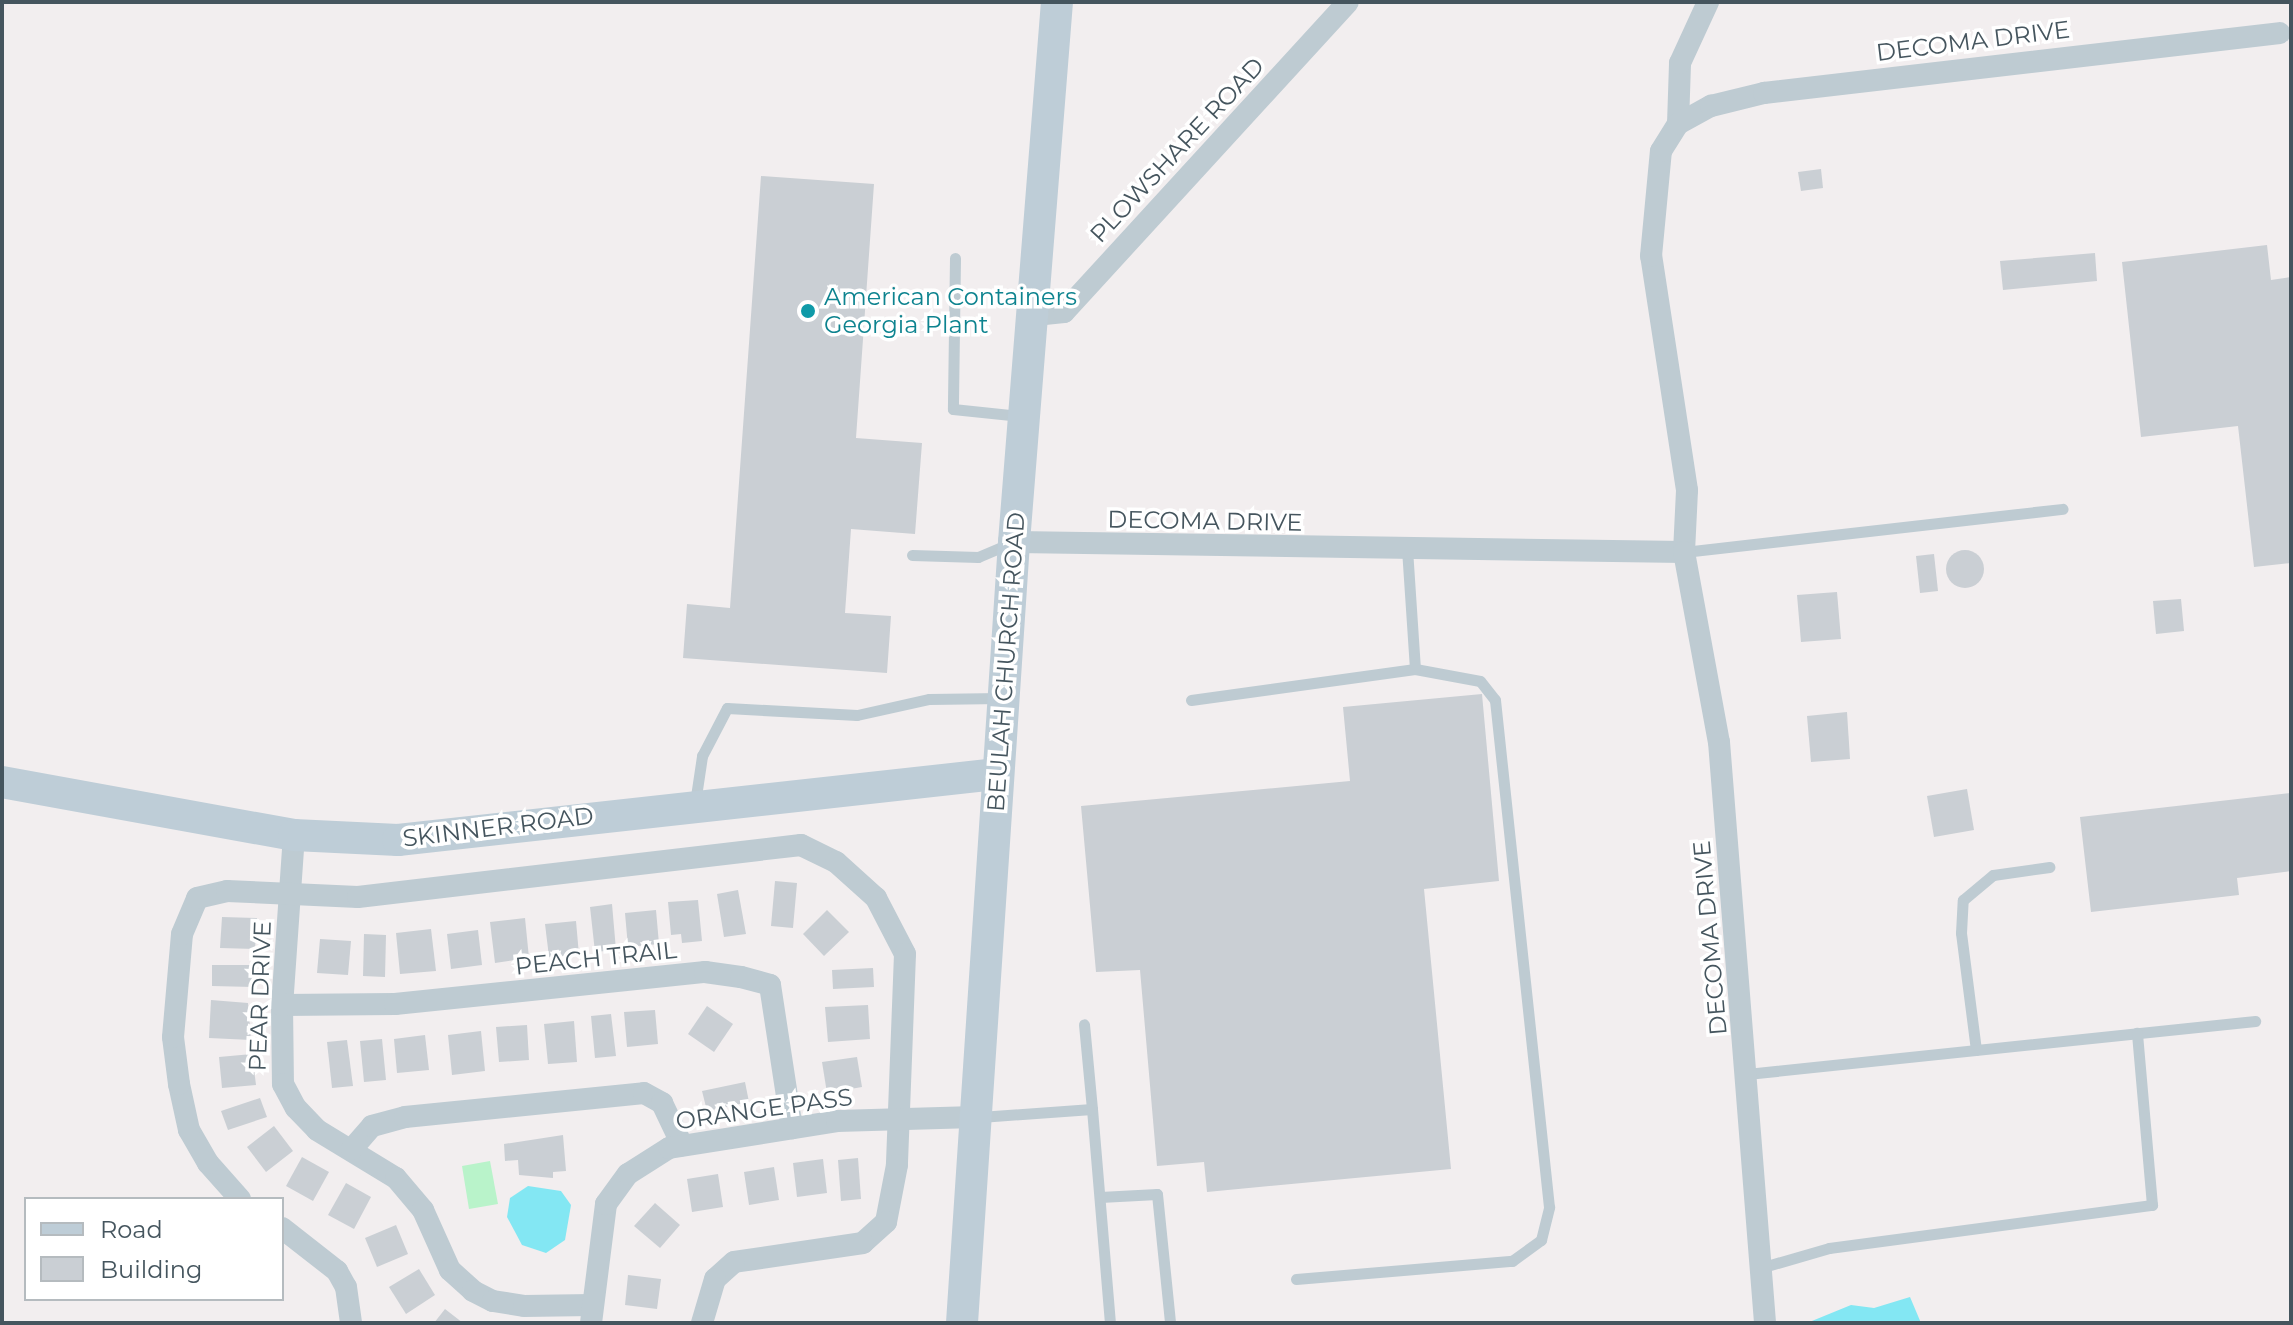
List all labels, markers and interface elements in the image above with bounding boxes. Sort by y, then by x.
street label: DECOMA DRIVE [1874,15,2072,67]
street label: PLOWSHARE ROAD [1084,52,1270,248]
place label: American Containers Georgia Plant [824,283,1077,339]
marker: American Containers Georgia Plant [799,302,817,320]
street label: DECOMA DRIVE [1107,505,1303,537]
street label: BEULAH CHURCH ROAD [981,511,1031,813]
street label: SKINNER ROAD [401,801,595,853]
street label: DECOMA DRIVE [1687,840,1733,1036]
street label: PEAR DRIVE [243,920,277,1072]
street label: PEACH TRAIL [514,935,678,981]
street label: ORANGE PASS [674,1082,854,1136]
legend [24,1197,284,1301]
text: Road [100,1215,163,1244]
text: Building [100,1255,203,1284]

